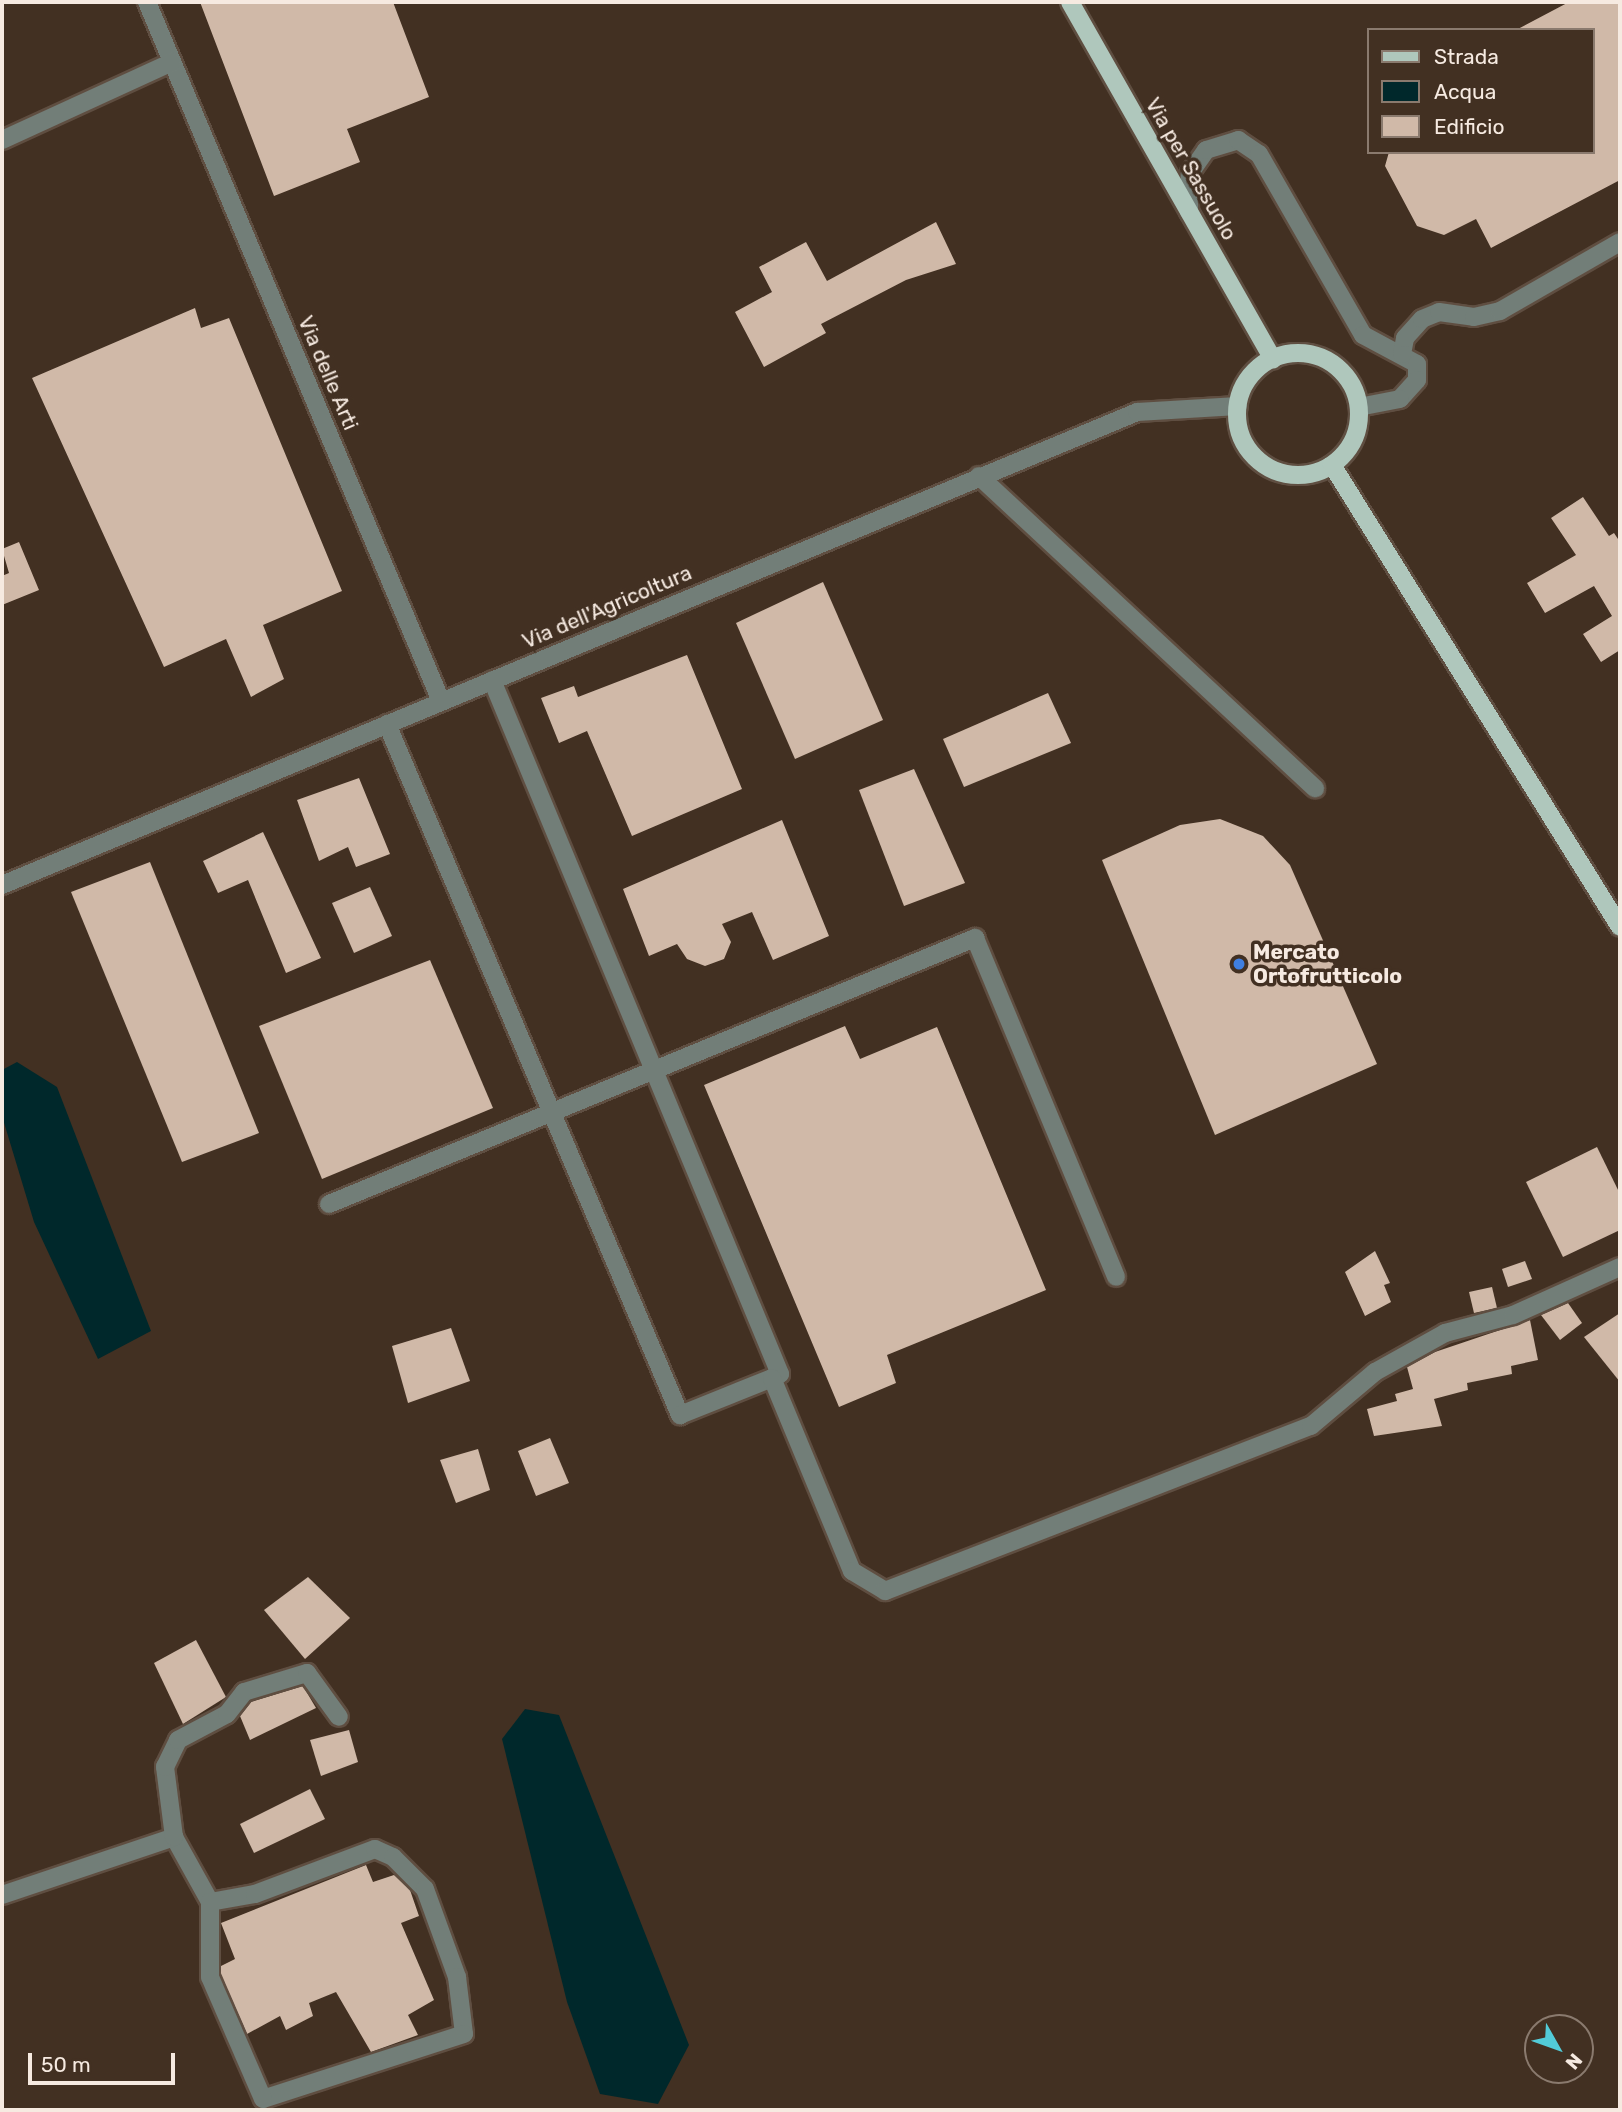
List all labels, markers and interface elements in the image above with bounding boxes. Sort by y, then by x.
legend [1366,28,1594,154]
text: Strada [1434,44,1499,69]
text: Acqua [1434,79,1496,104]
street label: Via per Sassuolo [1140,93,1242,245]
text: Edificio [1434,114,1504,139]
street label: Via delle Arti [293,312,363,434]
street label: Via dell'Agricoltura [518,560,696,654]
place label: Mercato Ortofrutticolo [1253,939,1402,989]
marker: Mercato Ortofrutticolo [1231,956,1247,972]
north arrow [1524,2014,1594,2084]
scale bar [32,2038,178,2082]
text: N [1561,2049,1587,2074]
text: 50 m [41,2052,91,2077]

